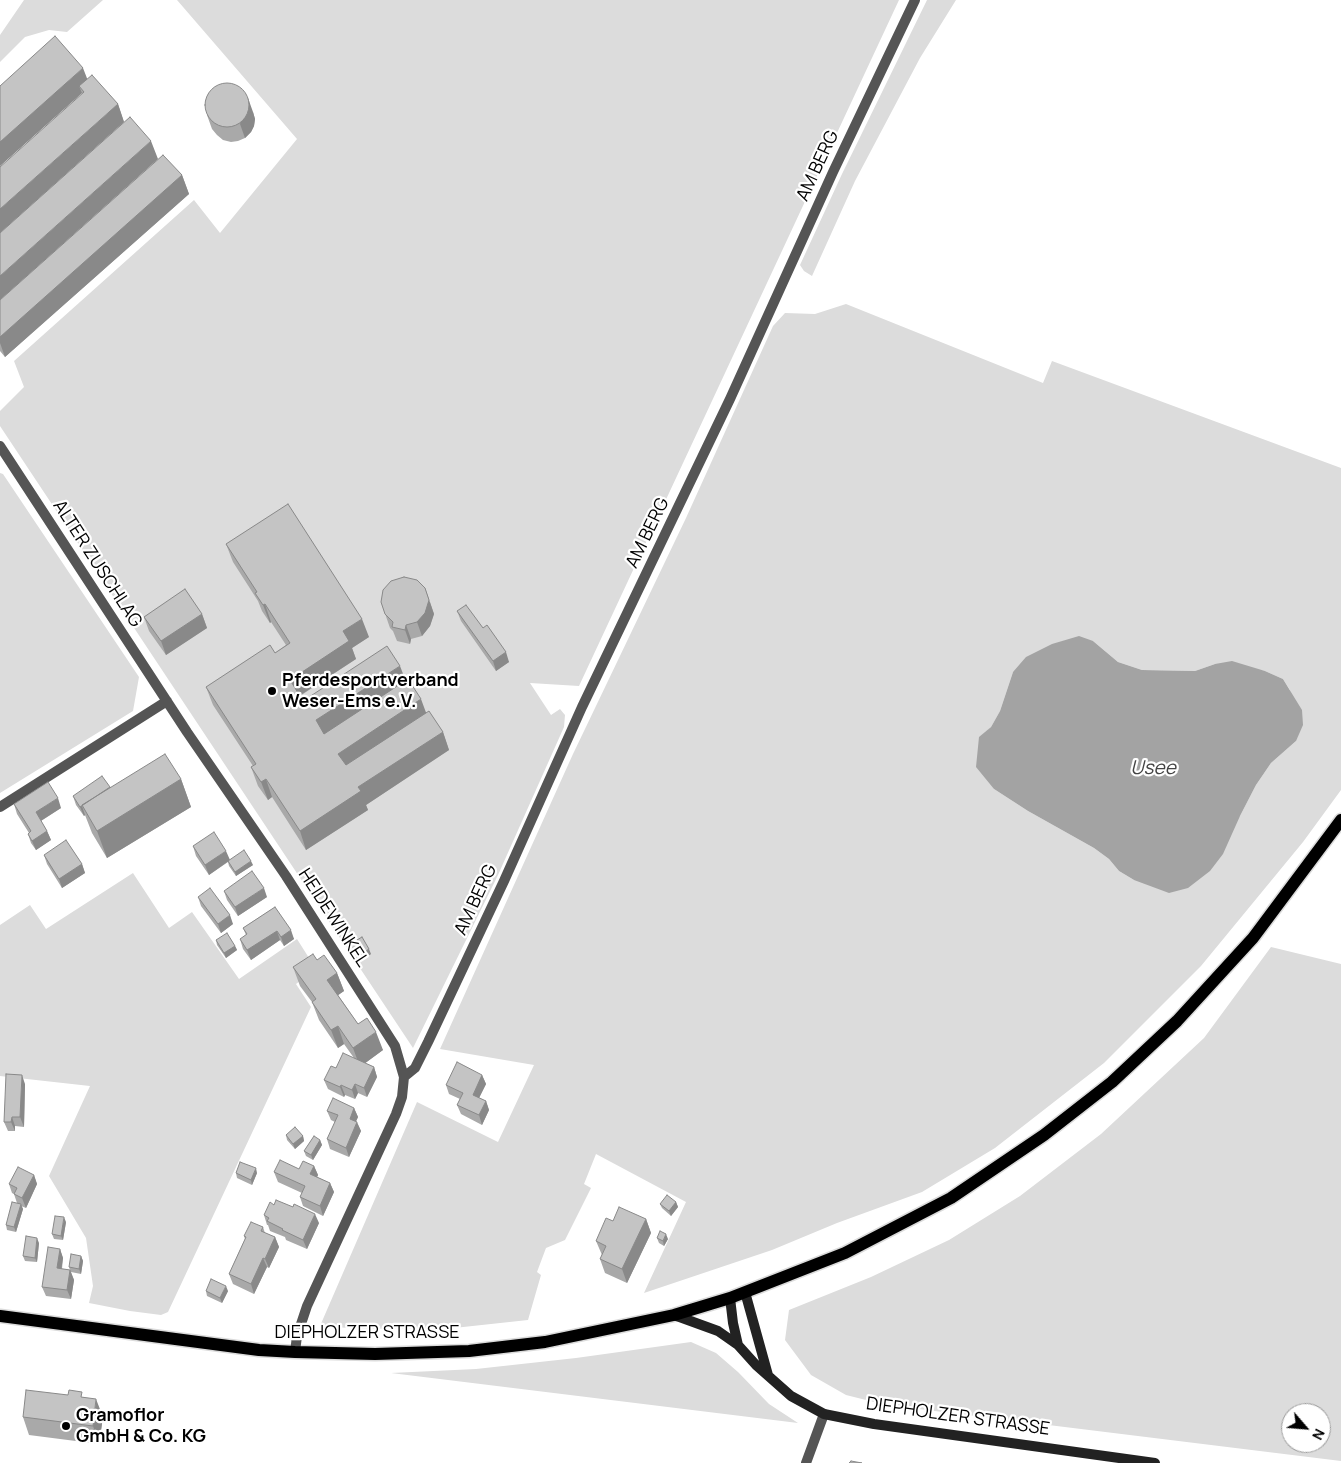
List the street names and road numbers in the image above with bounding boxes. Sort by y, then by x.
street label: AM BERG [792,127,844,205]
street label: AM BERG [622,494,674,572]
street label: ALTER ZUSCHLAG [48,496,146,632]
street label: AM BERG [450,861,502,939]
street label: HEIDEWINKEL [293,865,373,971]
street label: DIEPHOLZER STRASSE [274,1322,460,1344]
street label: DIEPHOLZER STRASSE [865,1393,1051,1441]

